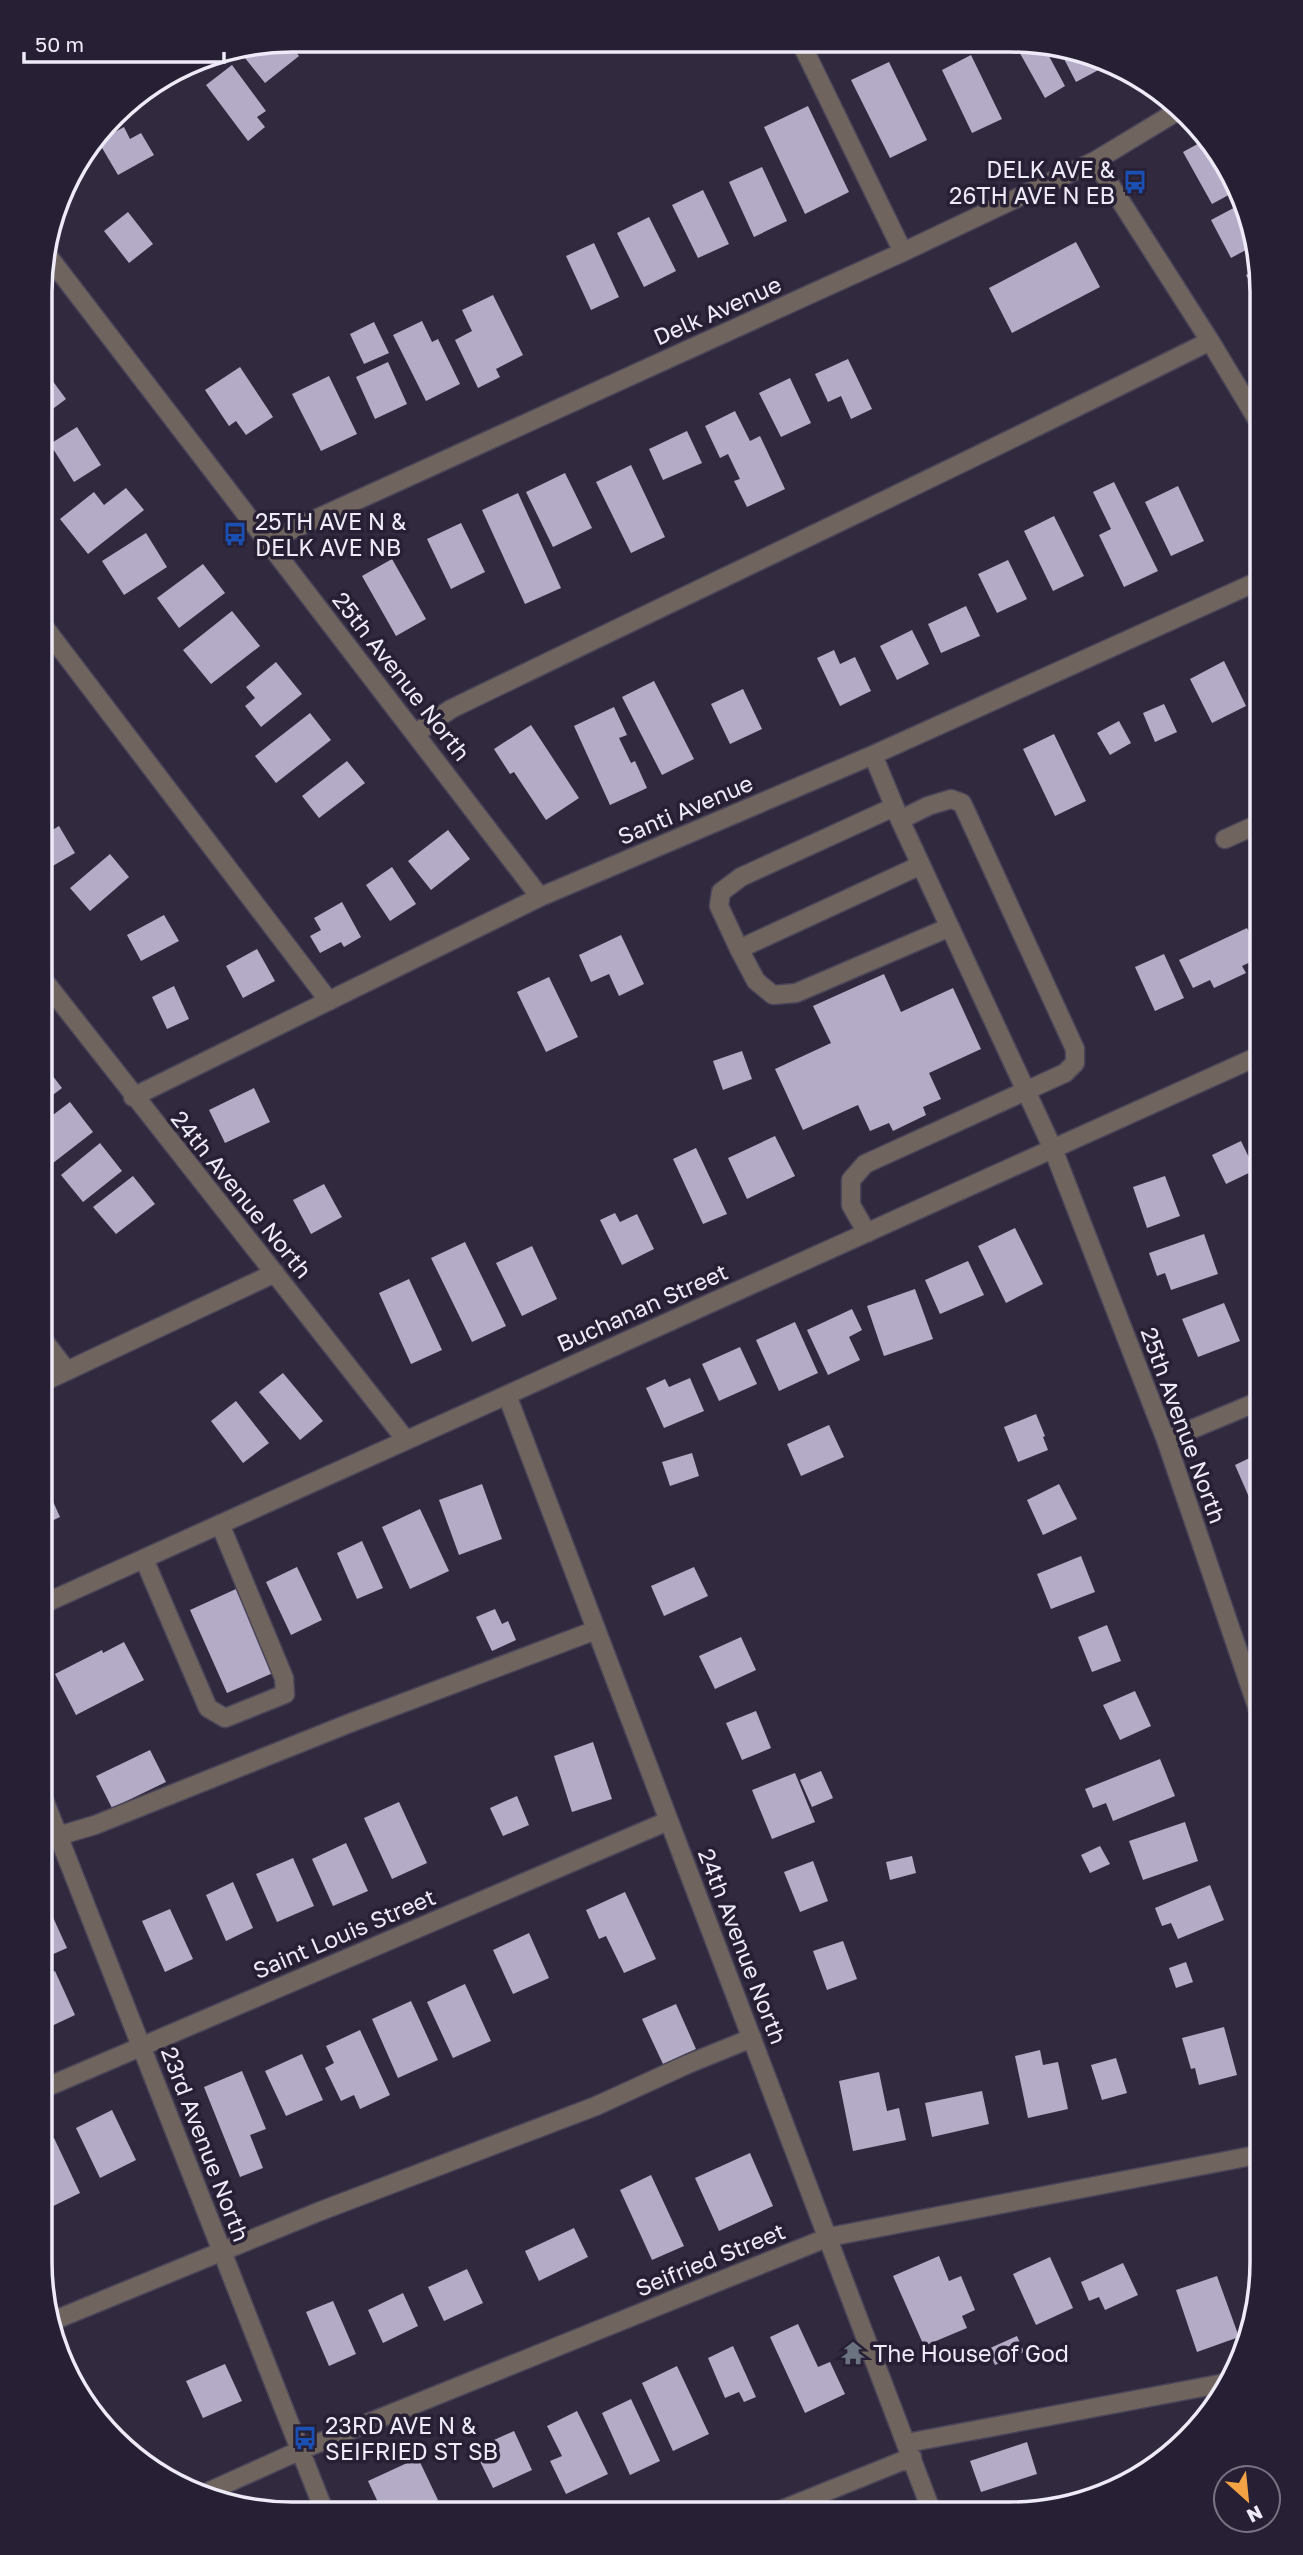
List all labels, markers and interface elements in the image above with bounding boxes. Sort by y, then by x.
scale bar [24,21,224,65]
text: 50 m [35,31,84,57]
place label: DELK AVE & 26TH AVE N EB [949,155,1116,209]
bus stop icon: DELK AVE & 26TH AVE N EB [1121,168,1149,196]
street label: Delk Avenue [649,269,785,351]
place label: 25TH AVE N & DELK AVE NB [255,507,407,561]
bus stop icon: 25TH AVE N & DELK AVE NB [221,520,249,548]
street label: 25th Avenue North [327,586,477,766]
street label: Santi Avenue [613,768,757,850]
street label: 24th Avenue North [166,1105,318,1283]
street label: Buchanan Street [552,1257,732,1357]
street label: 25th Avenue North [1135,1323,1233,1527]
street label: 24th Avenue North [693,1844,793,2048]
street label: Saint Louis Street [249,1882,439,1984]
street label: 23rd Avenue North [156,2043,256,2245]
street label: Seifried Street [631,2216,789,2302]
temple icon: The House of God [839,2339,867,2367]
place label: The House of God [873,2339,1069,2367]
place label: 23RD AVE N & SEIFRIED ST SB [325,2411,498,2465]
bus stop icon: 23RD AVE N & SEIFRIED ST SB [291,2424,319,2452]
north arrow [1212,2464,1282,2534]
text: N [1243,2501,1267,2528]

